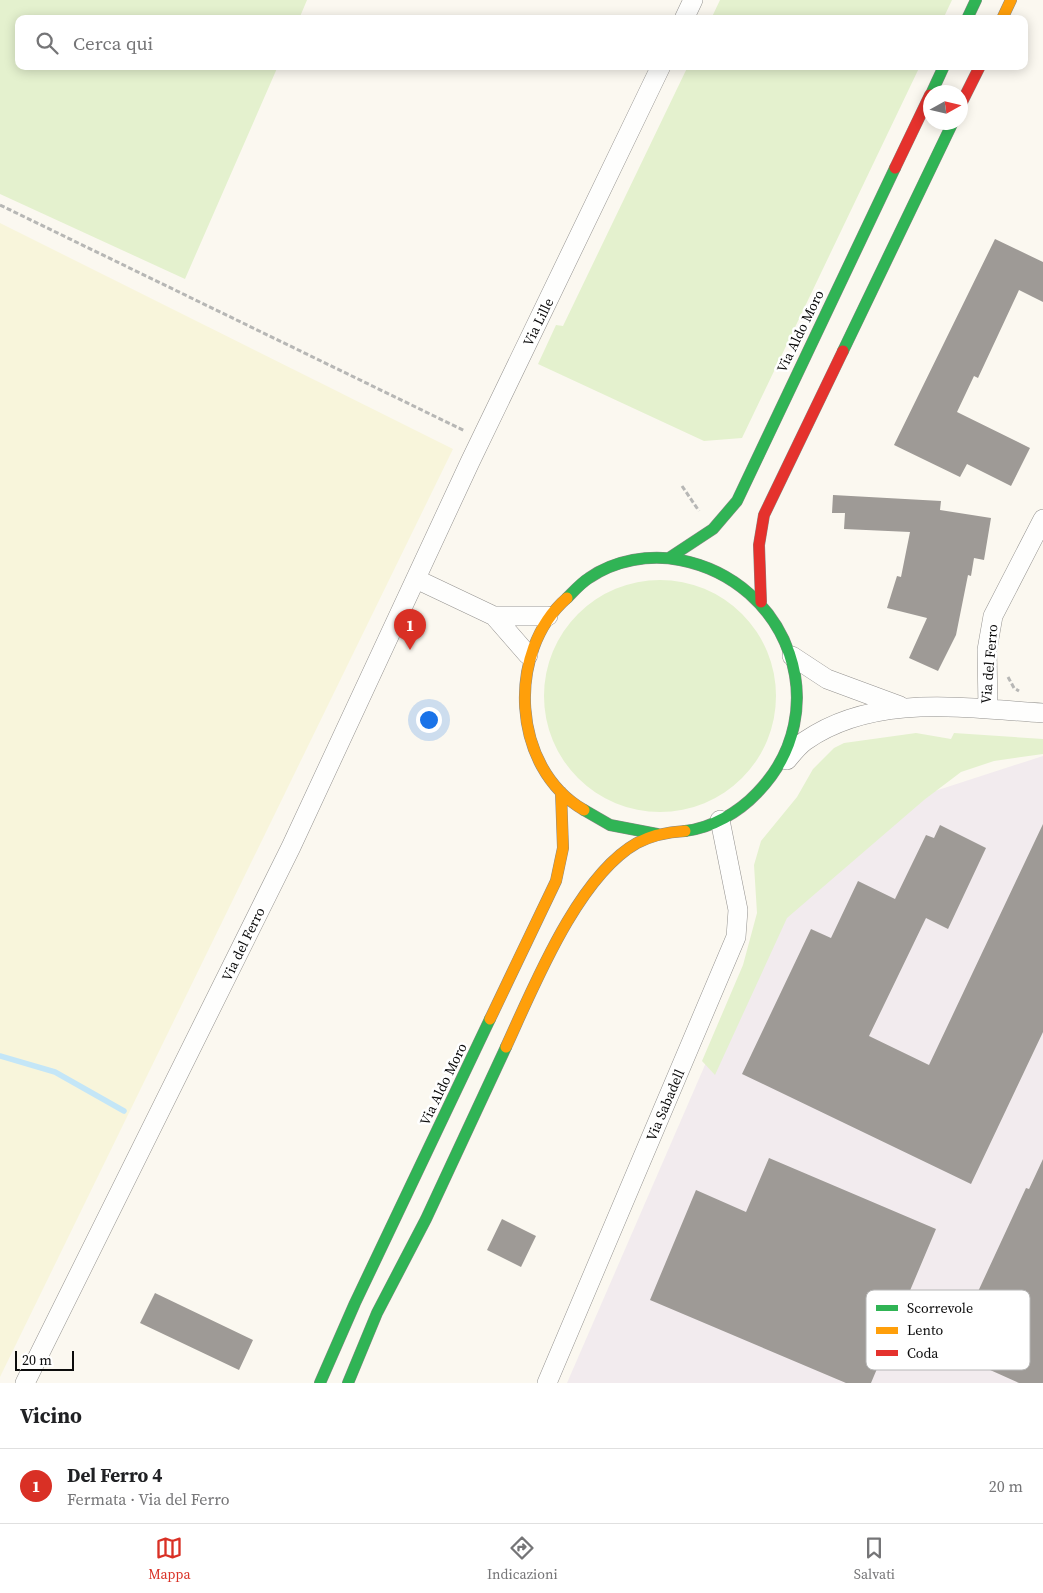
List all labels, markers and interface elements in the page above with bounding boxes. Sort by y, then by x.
search box [15,15,1028,70]
icon: search [33,29,61,57]
text: Cerca qui [73,30,153,56]
north arrow [923,85,968,130]
street label: Via Aldo Moro [771,286,829,376]
street label: Via Lille [518,294,558,350]
pin: 1 [394,609,426,650]
street label: Via del Ferro [976,623,1002,705]
your location [416,707,442,733]
street label: Via del Ferro [216,903,270,984]
street label: Via Aldo Moro [414,1039,472,1129]
street label: Via Sabadell [641,1066,689,1144]
legend [866,1290,1030,1370]
text: Scorrevole [907,1298,973,1318]
text: Lento [907,1320,943,1340]
text: Coda [907,1343,939,1363]
scale bar [15,1348,74,1371]
text: 20 m [22,1350,52,1370]
text: Vicino [20,1401,82,1430]
text: Del Ferro 4 [67,1462,163,1488]
text: 1 [32,1475,40,1497]
text: 20 m [989,1475,1023,1497]
text: Fermata · Via del Ferro [67,1488,230,1510]
tab: Mappa [148,1534,191,1584]
tab: Indicazioni [487,1534,558,1584]
tab: Salvati [854,1534,895,1584]

